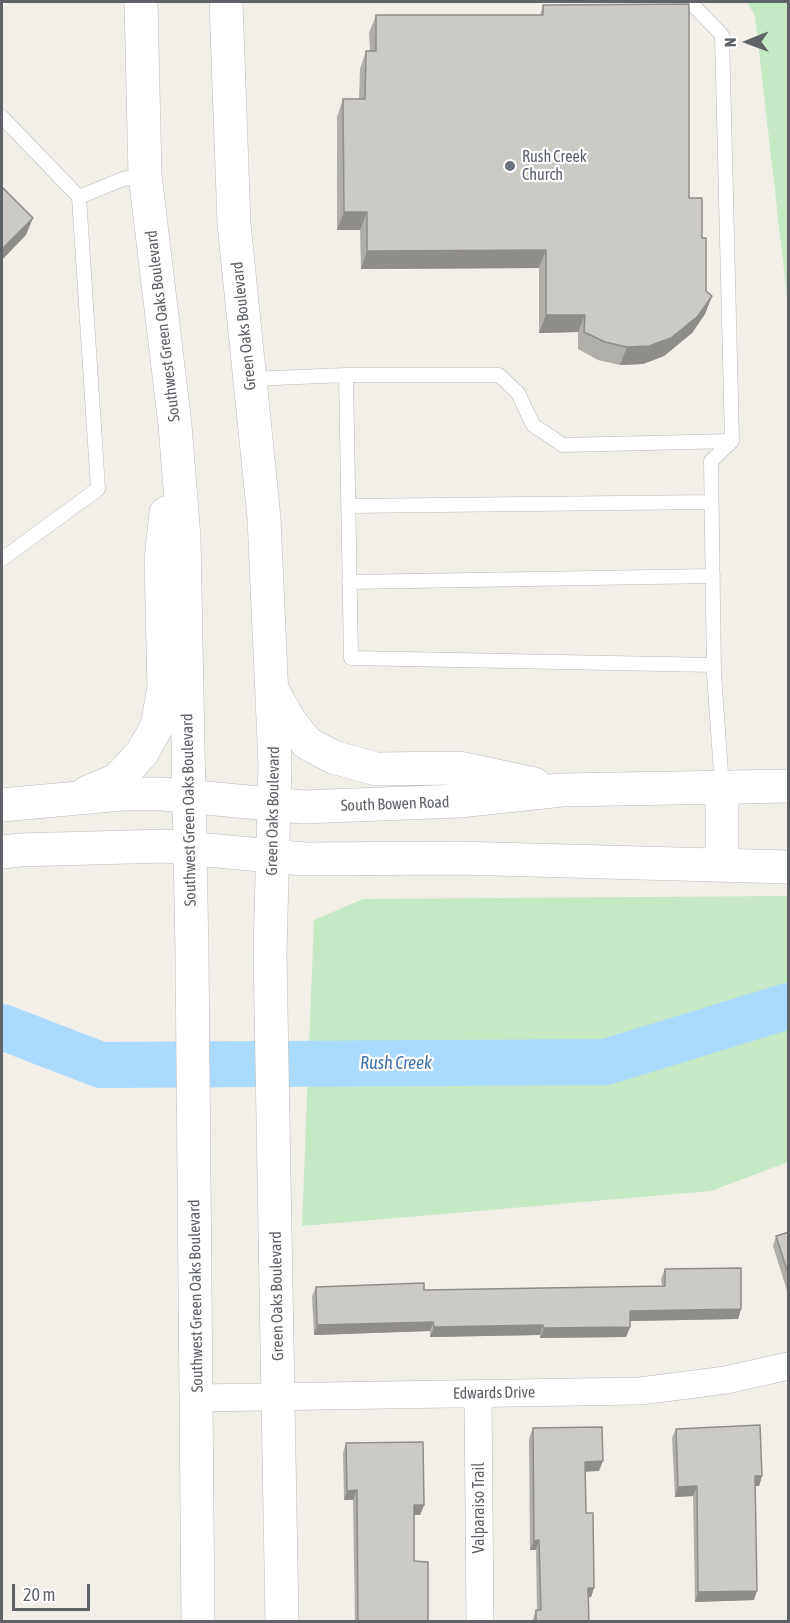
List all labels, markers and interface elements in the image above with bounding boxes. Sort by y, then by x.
north arrow [718,12,778,72]
text: N [721,37,739,47]
place label: Rush Creek Church [522,147,587,185]
marker: Rush Creek Church [503,159,517,173]
street label: Southwest Green Oaks Boulevard [142,229,184,423]
street label: Green Oaks Boulevard [228,261,260,391]
street label: Southwest Green Oaks Boulevard [178,713,200,907]
street label: Green Oaks Boulevard [262,746,284,876]
street label: South Bowen Road [340,793,450,815]
water label: Rush Creek [360,1052,432,1074]
street label: Southwest Green Oaks Boulevard [185,1199,207,1393]
street label: Green Oaks Boulevard [266,1231,288,1361]
street label: Edwards Drive [453,1383,535,1403]
street label: Valparaiso Trail [469,1463,489,1553]
scale bar [15,1572,93,1610]
text: 20 m [23,1584,55,1605]

